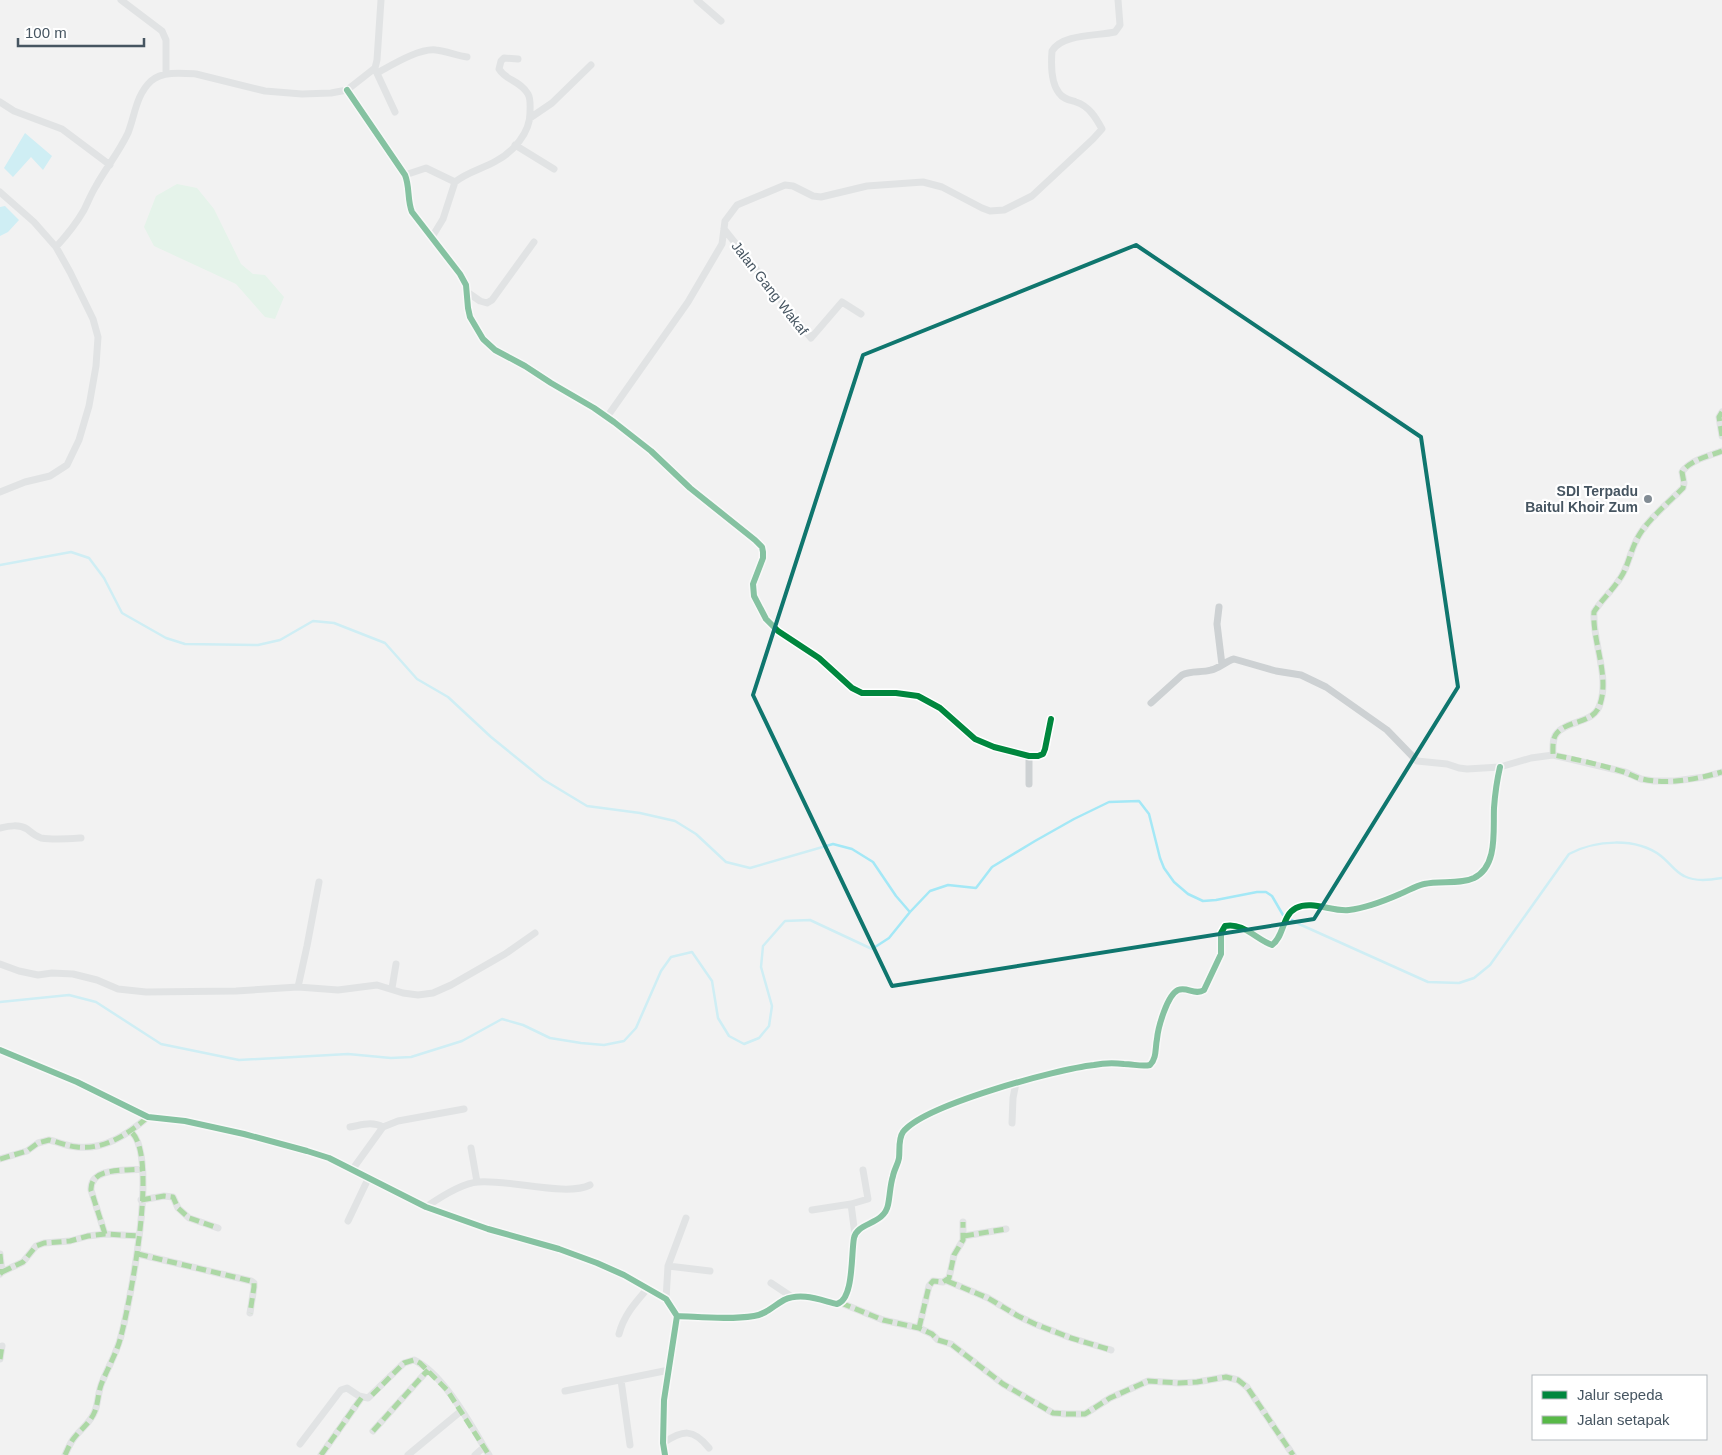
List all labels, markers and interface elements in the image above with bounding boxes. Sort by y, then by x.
scale bar [18,15,144,47]
text: 100 m [25,24,67,41]
street label: Jalan Gang Wakaf [728,238,812,338]
place label: SDI Terpadu Baitul Khoir Zum [1525,483,1638,515]
marker: SDI Terpadu Baitul Khoir Zum [1642,493,1654,505]
legend [1532,1375,1707,1440]
text: Jalur sepeda [1577,1386,1664,1403]
text: Jalan setapak [1577,1411,1670,1428]

